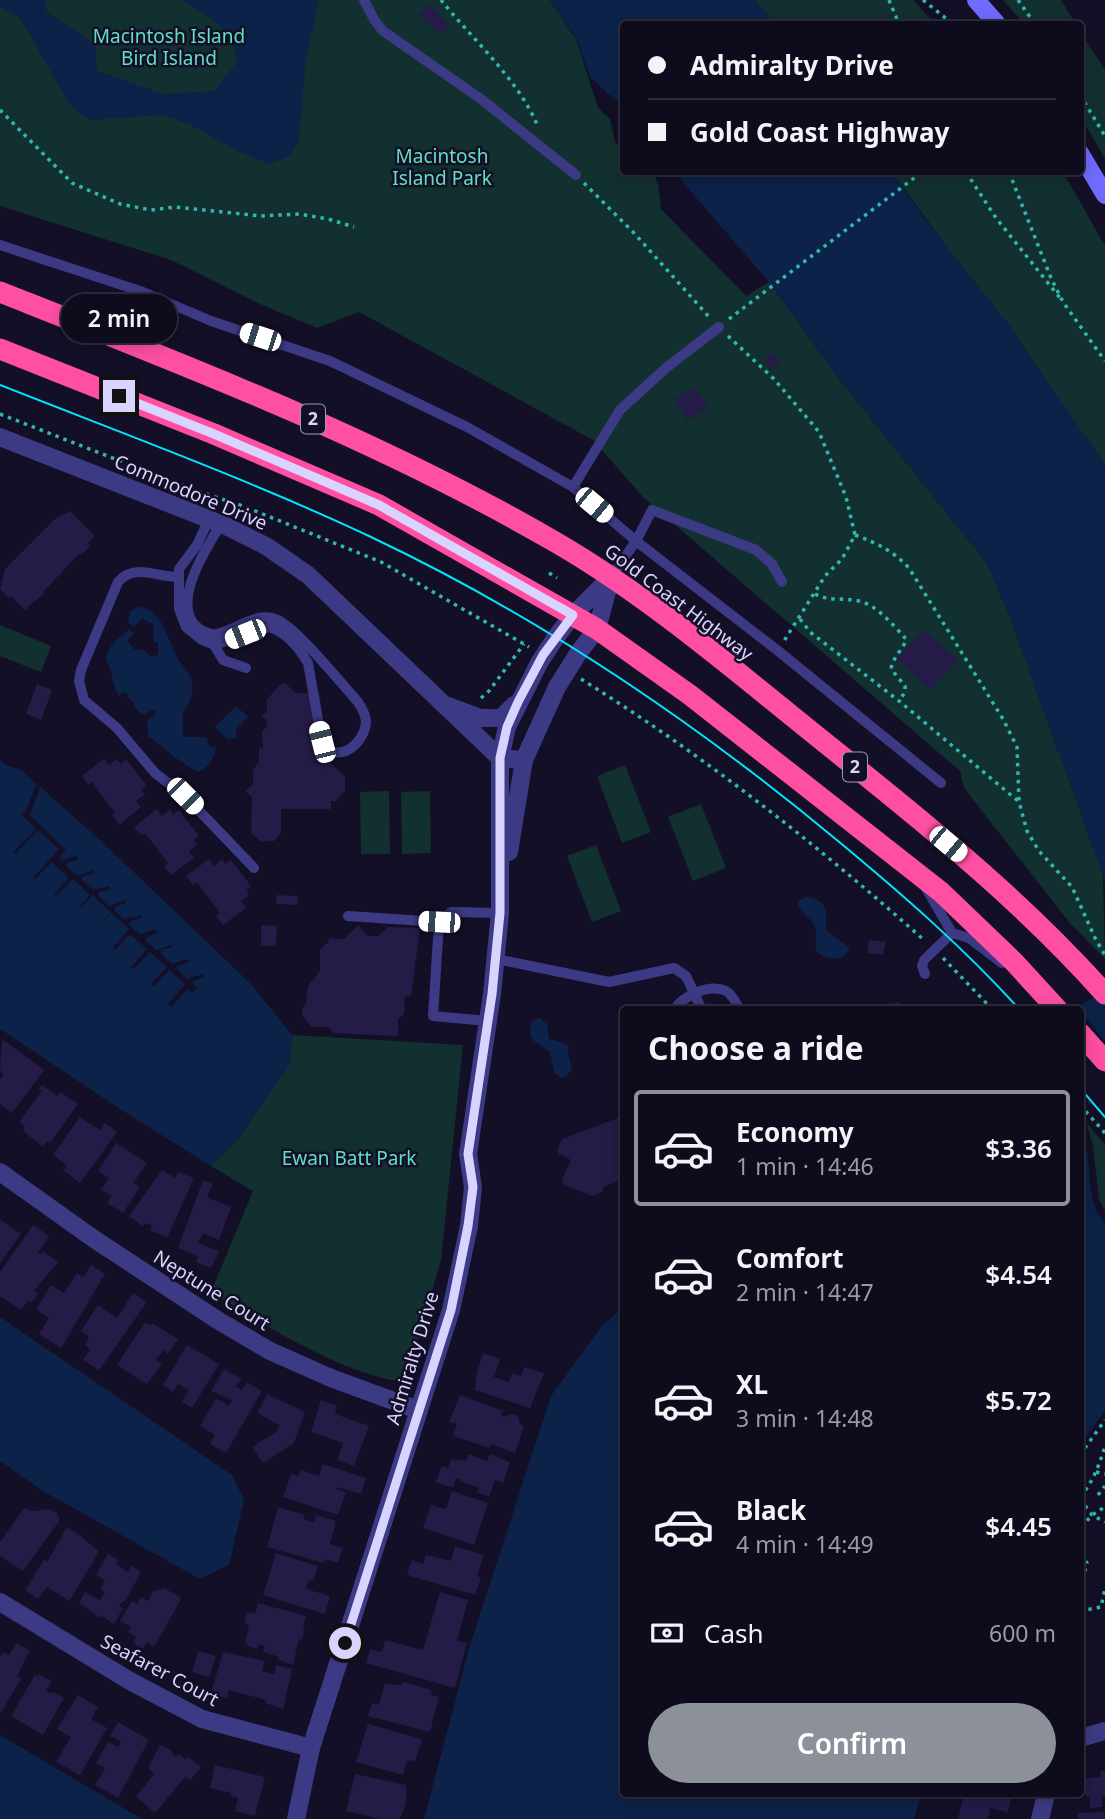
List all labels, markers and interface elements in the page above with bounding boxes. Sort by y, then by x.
park label: Macintosh Island Bird Island [93,23,245,71]
text: Admiralty Drive [690,47,894,83]
text: Gold Coast Highway [690,114,949,150]
park label: Macintosh Island Park [392,143,492,191]
callout: 2 min [61,294,177,344]
text: 2 min [88,302,150,334]
car [237,321,284,353]
route end [103,380,135,412]
road number: 2 [301,404,325,433]
street label: Commodore Drive [111,448,271,536]
car [572,483,617,527]
street label: Gold Coast Highway [599,538,759,667]
car [222,616,269,652]
car [307,719,338,765]
road number: 2 [843,752,867,782]
car [163,774,208,818]
car [926,822,971,866]
car [418,910,461,934]
text: Choose a ride [648,1026,864,1069]
text: Economy [736,1114,854,1150]
icon: car [652,1117,715,1180]
text: $3.36 [985,1130,1052,1166]
park label: Ewan Batt Park [282,1145,416,1171]
text: 1 min · 14:46 [736,1150,874,1182]
text: Comfort [736,1240,844,1276]
icon: car [652,1243,715,1306]
street label: Neptune Court [149,1244,275,1336]
text: $4.54 [985,1256,1052,1292]
text: 2 min · 14:47 [736,1276,874,1308]
street label: Admiralty Drive [379,1288,445,1428]
text: XL [736,1366,768,1402]
icon: car [652,1369,715,1432]
text: $5.72 [985,1382,1052,1418]
text: 3 min · 14:48 [736,1402,874,1434]
text: Black [736,1492,806,1528]
icon: car [652,1495,715,1558]
text: $4.45 [985,1508,1052,1544]
text: 4 min · 14:49 [736,1528,874,1560]
icon: cash [648,1614,686,1652]
text: Cash [704,1615,764,1651]
text: 600 m [989,1617,1056,1649]
route start [329,1627,361,1659]
street label: Seafarer Court [97,1628,224,1712]
button: Confirm [648,1703,1056,1783]

